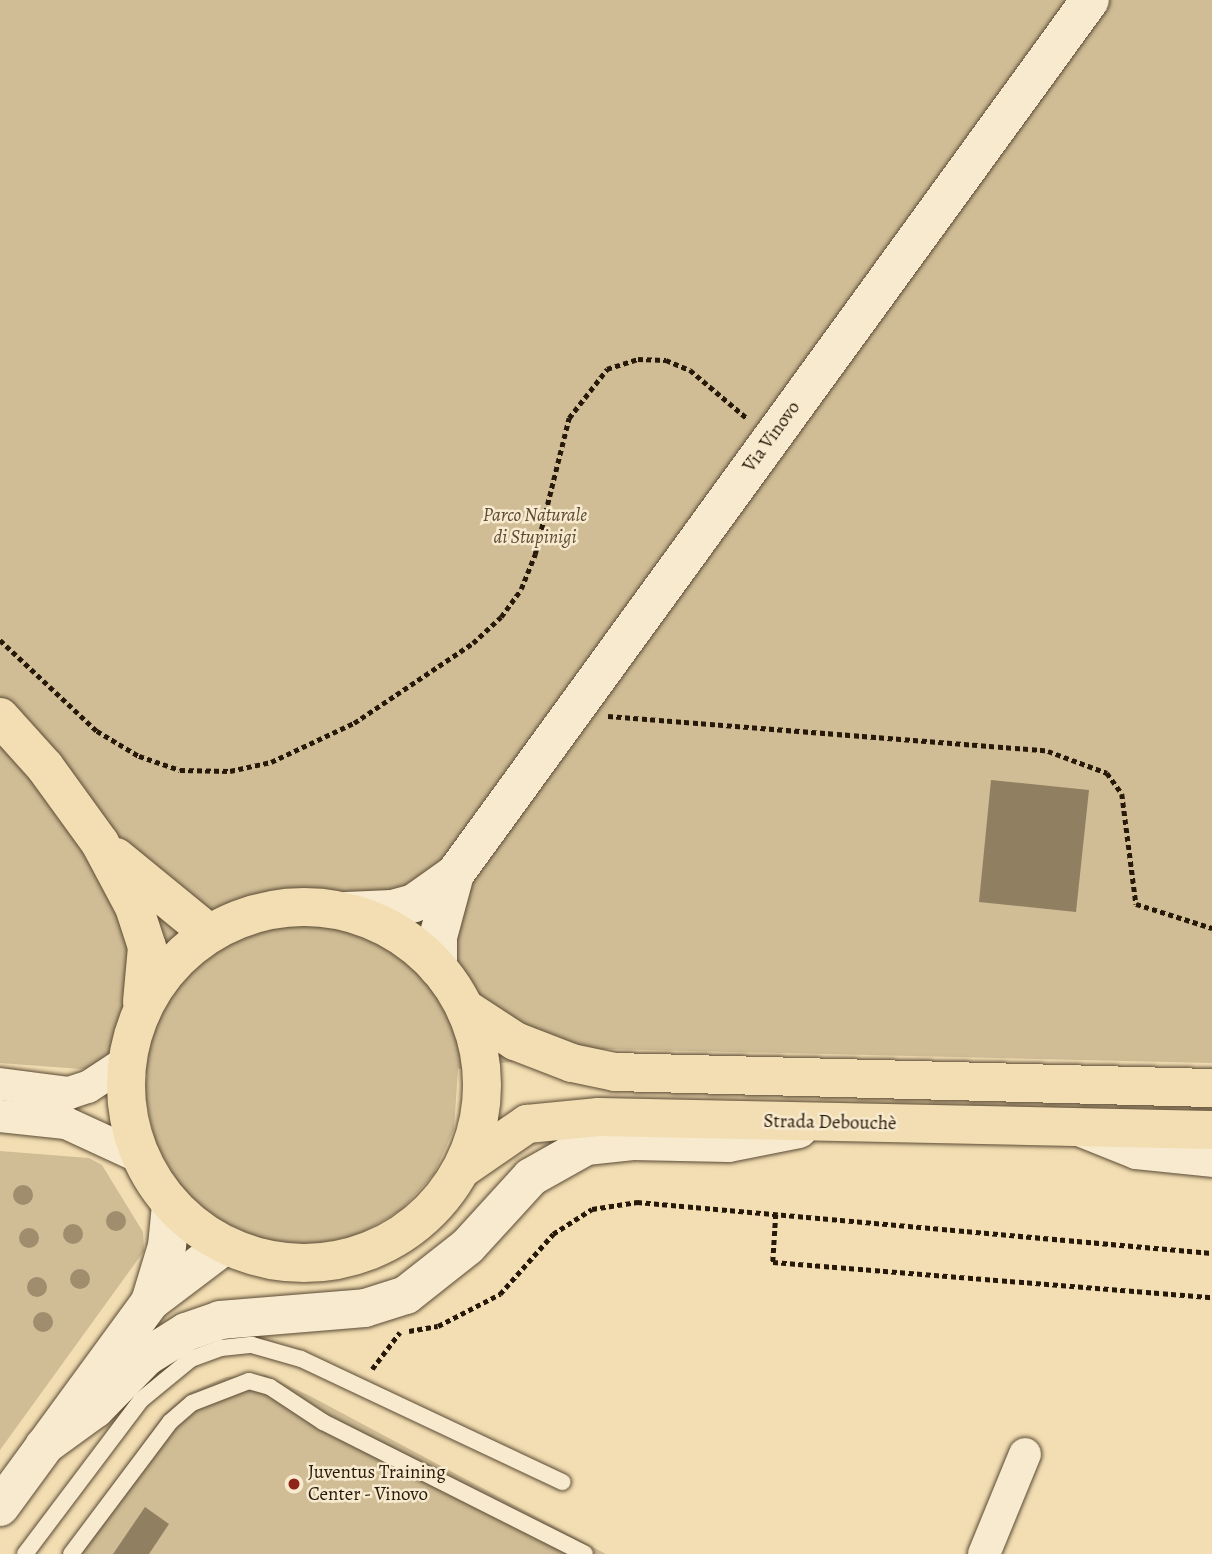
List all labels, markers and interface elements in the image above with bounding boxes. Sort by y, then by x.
street label: Via Vinovo [739,397,805,477]
park label: Parco Naturale di Stupinigi [483,505,587,549]
street label: Strada Debouchè [763,1110,897,1136]
place label: Juventus Training Center - Vinovo [308,1462,446,1506]
marker: Juventus Training Center - Vinovo [286,1476,302,1492]

